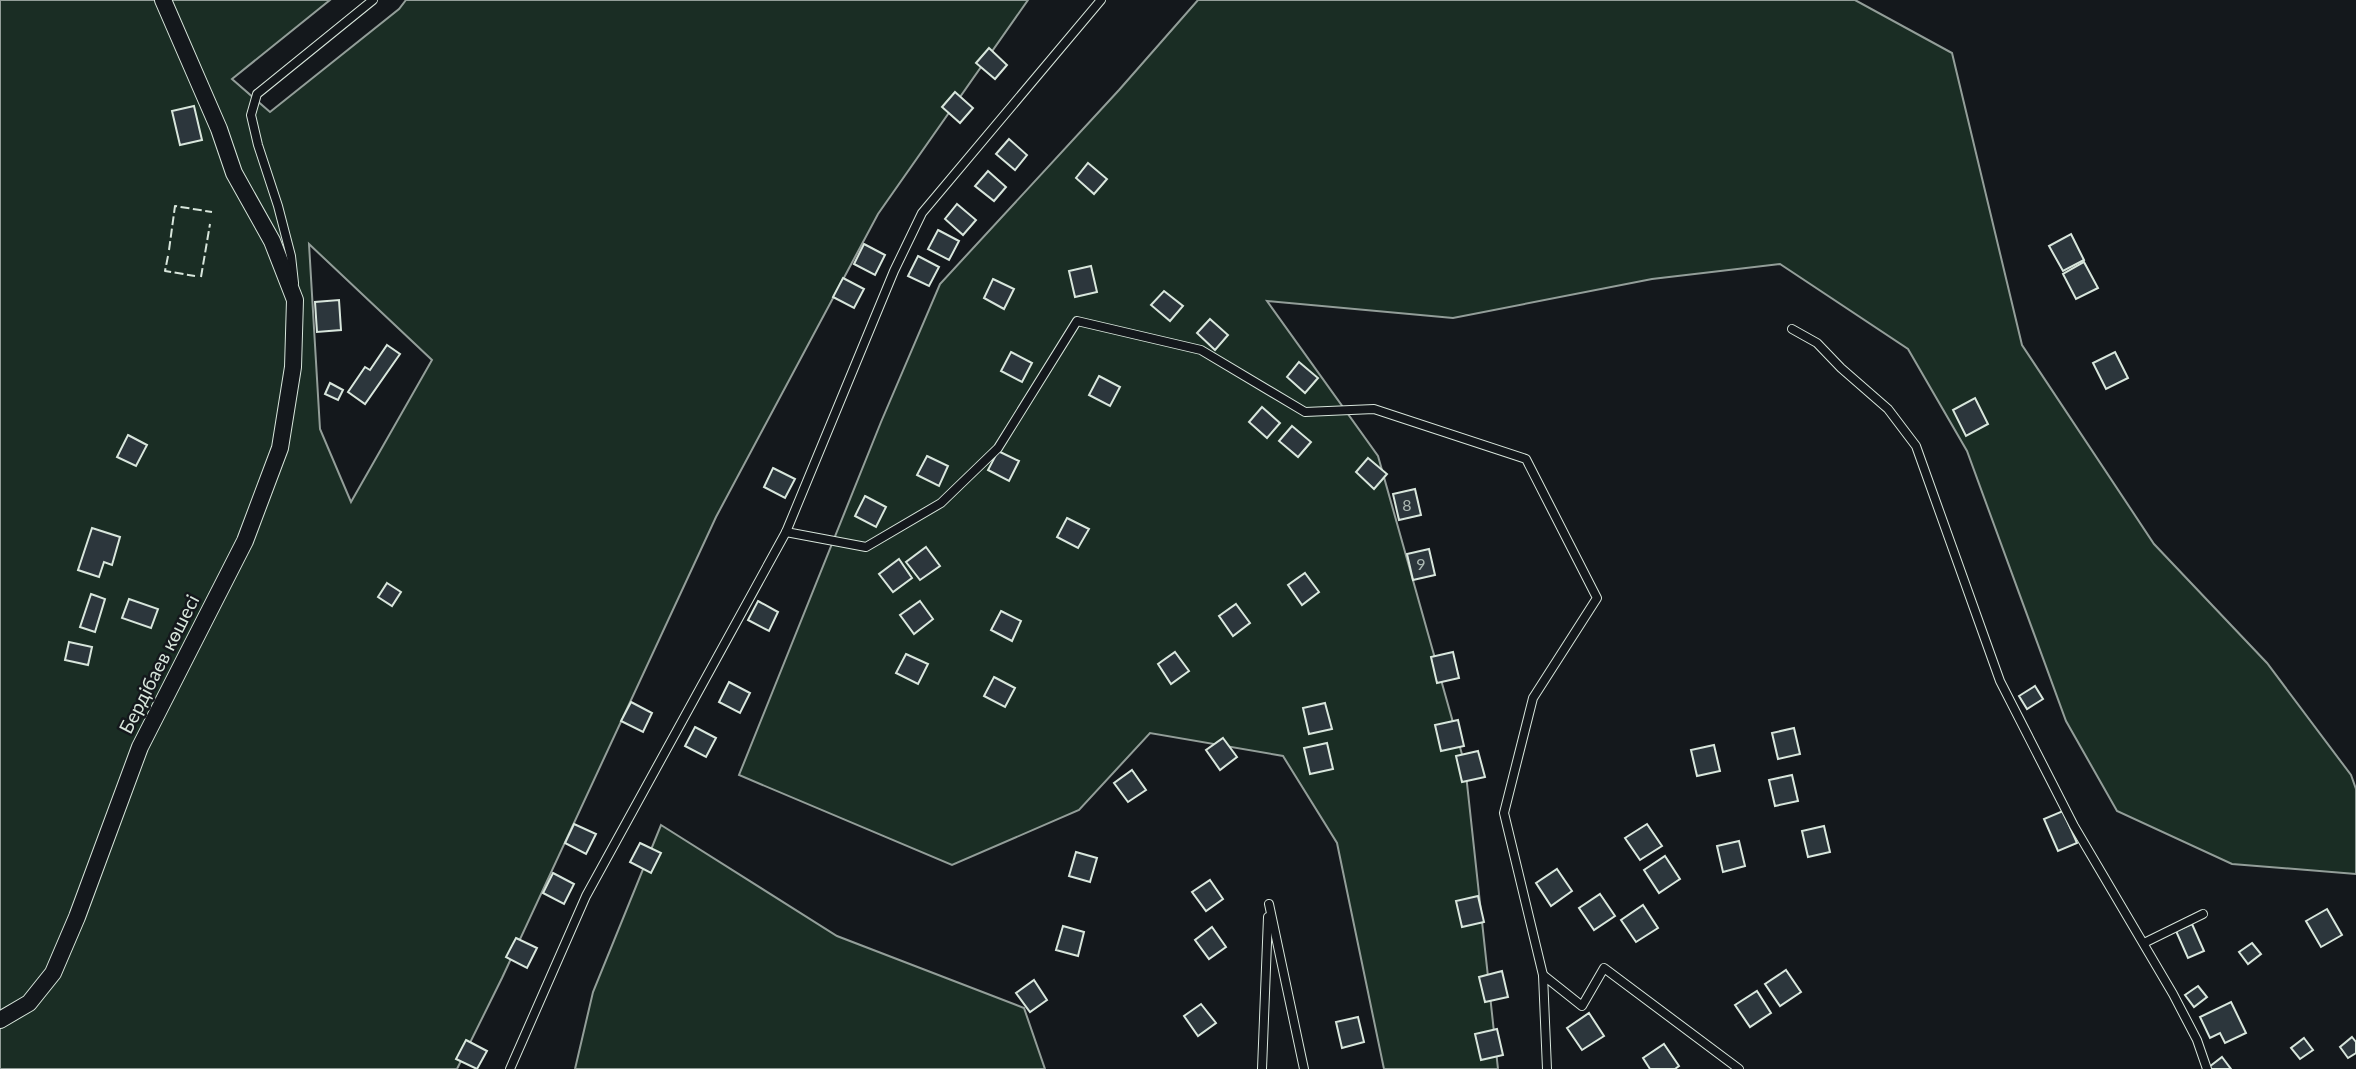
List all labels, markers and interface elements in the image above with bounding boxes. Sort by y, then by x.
house number: 8 [1402,495,1412,514]
house number: 9 [1416,554,1426,573]
street label: Бердібаев көшесі [114,590,203,737]

